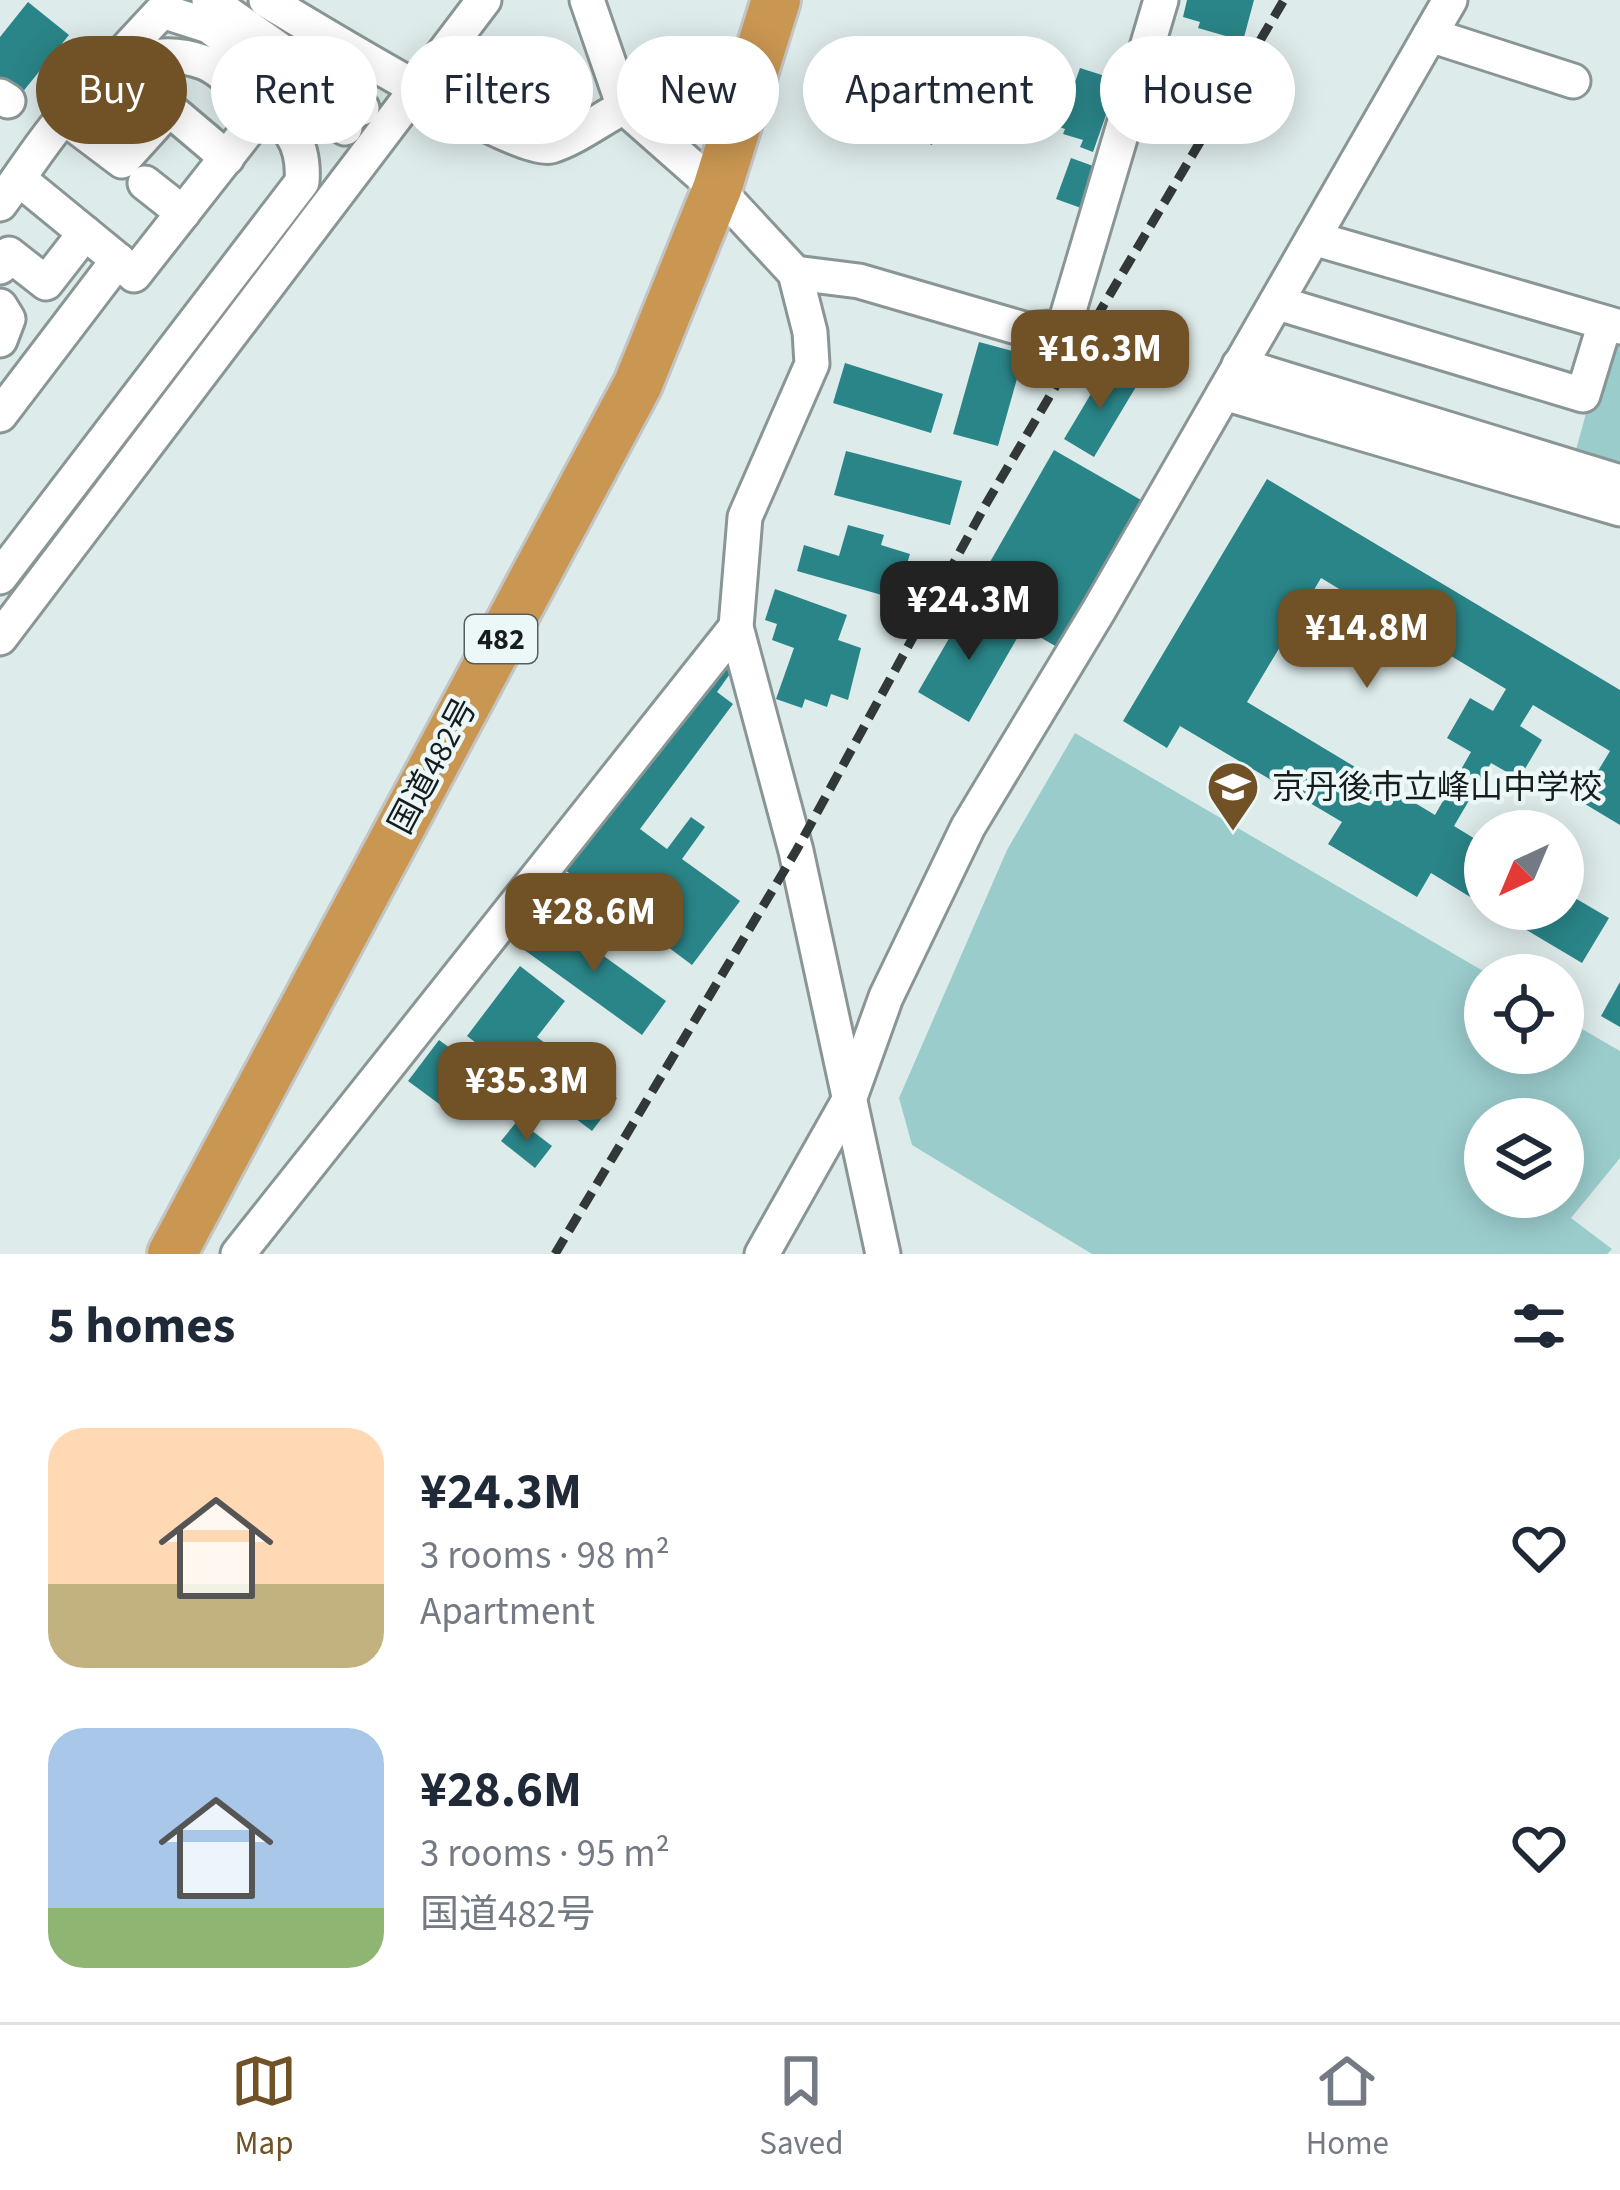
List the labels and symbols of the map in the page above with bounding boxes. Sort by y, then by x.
pin: ¥16.3M [1002,310,1198,412]
pin: ¥24.3M [871,561,1067,663]
pin: ¥14.8M [1269,589,1465,691]
road number: 482 [465,615,537,663]
street label: 国道482号 [377,690,489,842]
school or university icon: 京丹後市立峰山中学校 [1205,759,1261,833]
place label: 京丹後市立峰山中学校 [1272,764,1602,811]
north arrow [1464,810,1584,930]
pin: ¥28.6M [496,873,692,975]
pin: ¥35.3M [429,1042,625,1144]

